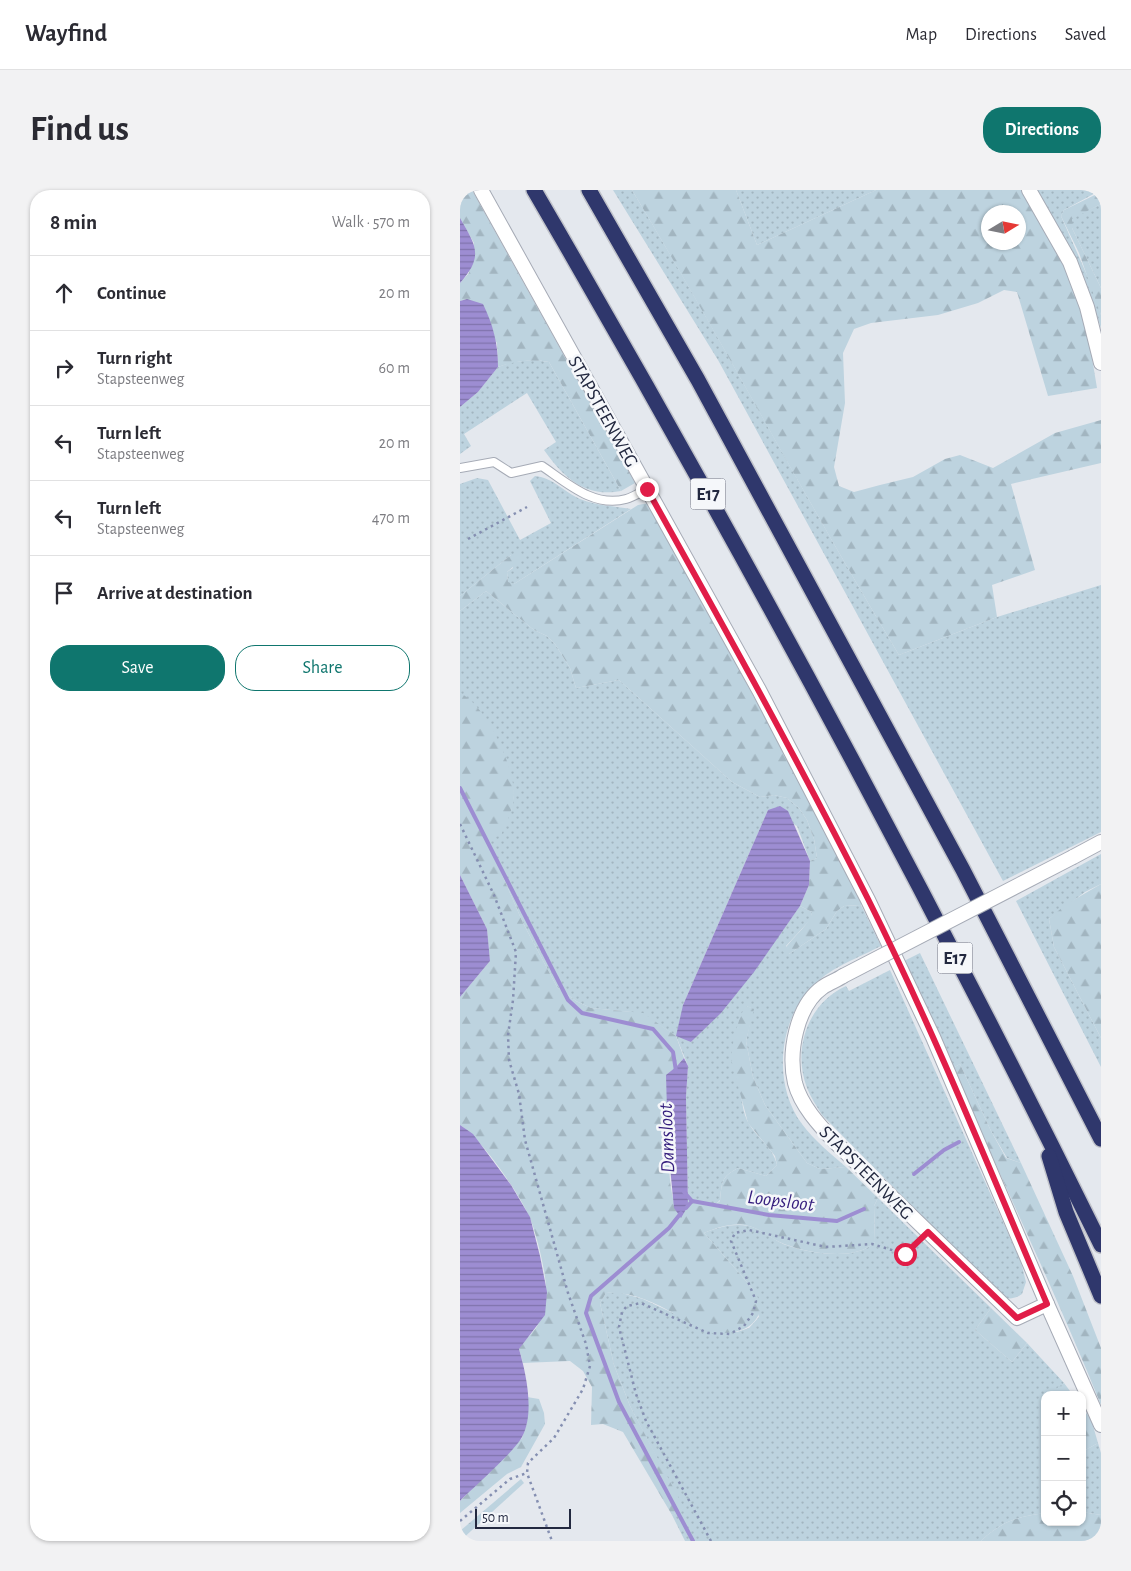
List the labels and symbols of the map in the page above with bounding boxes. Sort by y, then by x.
north arrow [981,205,1026,250]
street label: STAPSTEENWEG [564,353,641,471]
route end [636,478,659,501]
road number: E17 [690,478,726,510]
road number: E17 [938,942,972,974]
water label: Damsloot [656,1102,678,1173]
street label: STAPSTEENWEG [815,1123,916,1224]
water label: Loopsloot [746,1187,816,1215]
route start [894,1243,917,1266]
scale bar [475,1506,571,1529]

